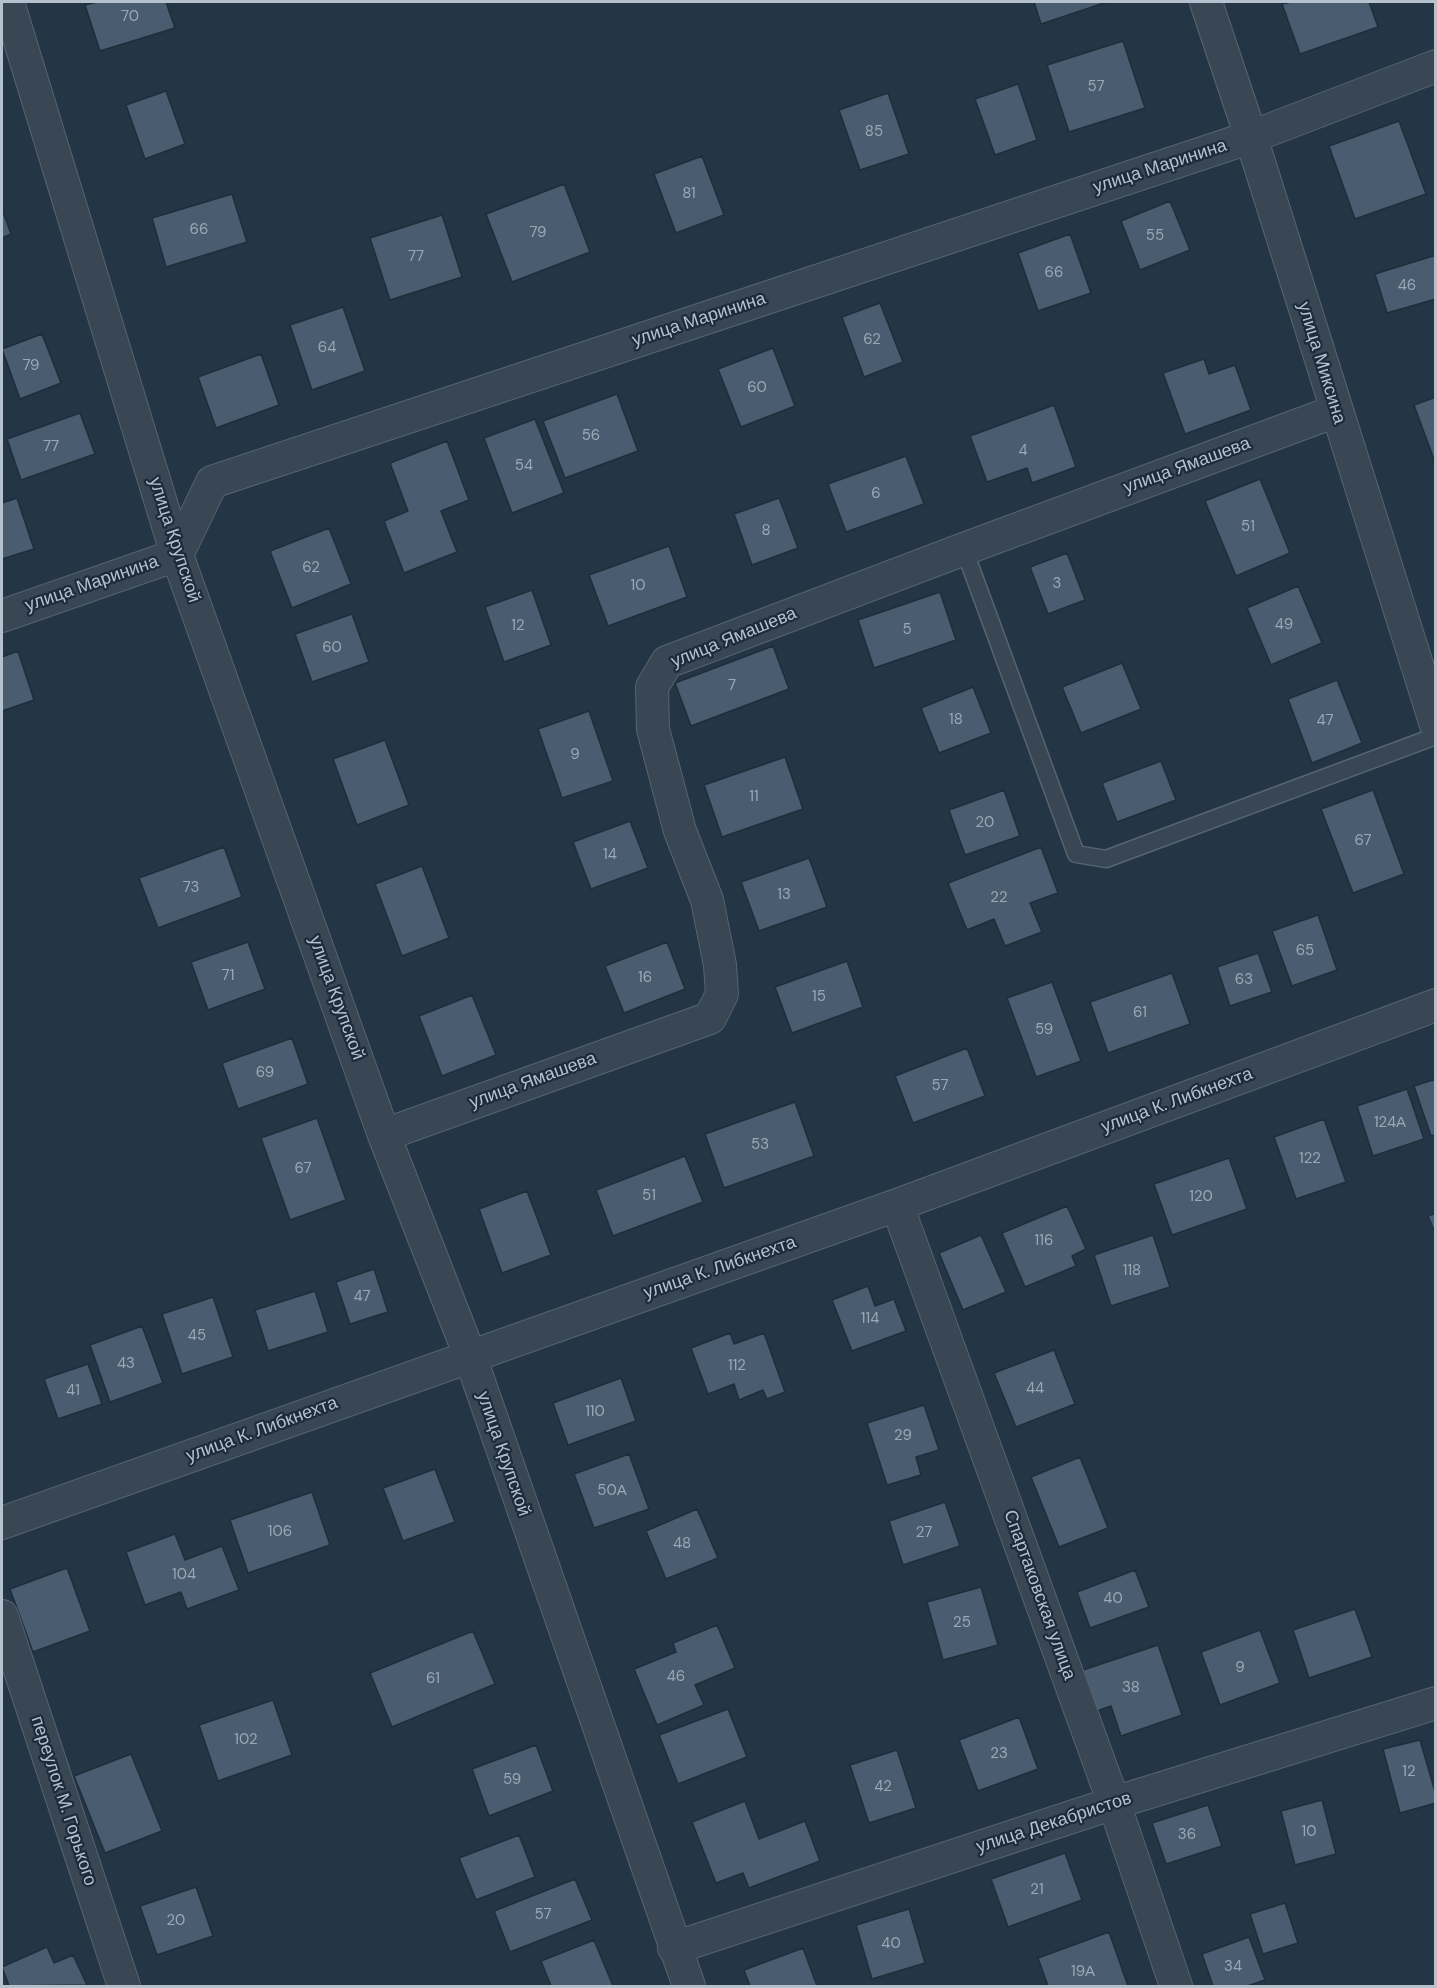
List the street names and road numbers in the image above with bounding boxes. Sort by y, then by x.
street label: улица Маринина [1090,135,1230,199]
street label: улица Маринина [629,288,769,352]
street label: улица Миксина [1292,299,1350,427]
street label: улица Ямашева [1121,433,1253,499]
street label: улица Крупской [144,475,204,605]
street label: улица Маринина [23,551,161,617]
street label: улица Ямашева [668,603,800,673]
street label: улица Крупской [304,933,368,1063]
street label: улица Ямашева [467,1048,599,1114]
street label: улица К. Либкнехта [1098,1064,1256,1138]
street label: улица К. Либкнехта [641,1232,799,1304]
street label: улица Крупской [472,1389,534,1519]
street label: улица К. Либкнехта [183,1393,341,1467]
street label: Спартаковская улица [998,1507,1080,1683]
street label: переулок М. Горького [25,1713,101,1889]
street label: улица Декабристов [974,1788,1134,1858]

